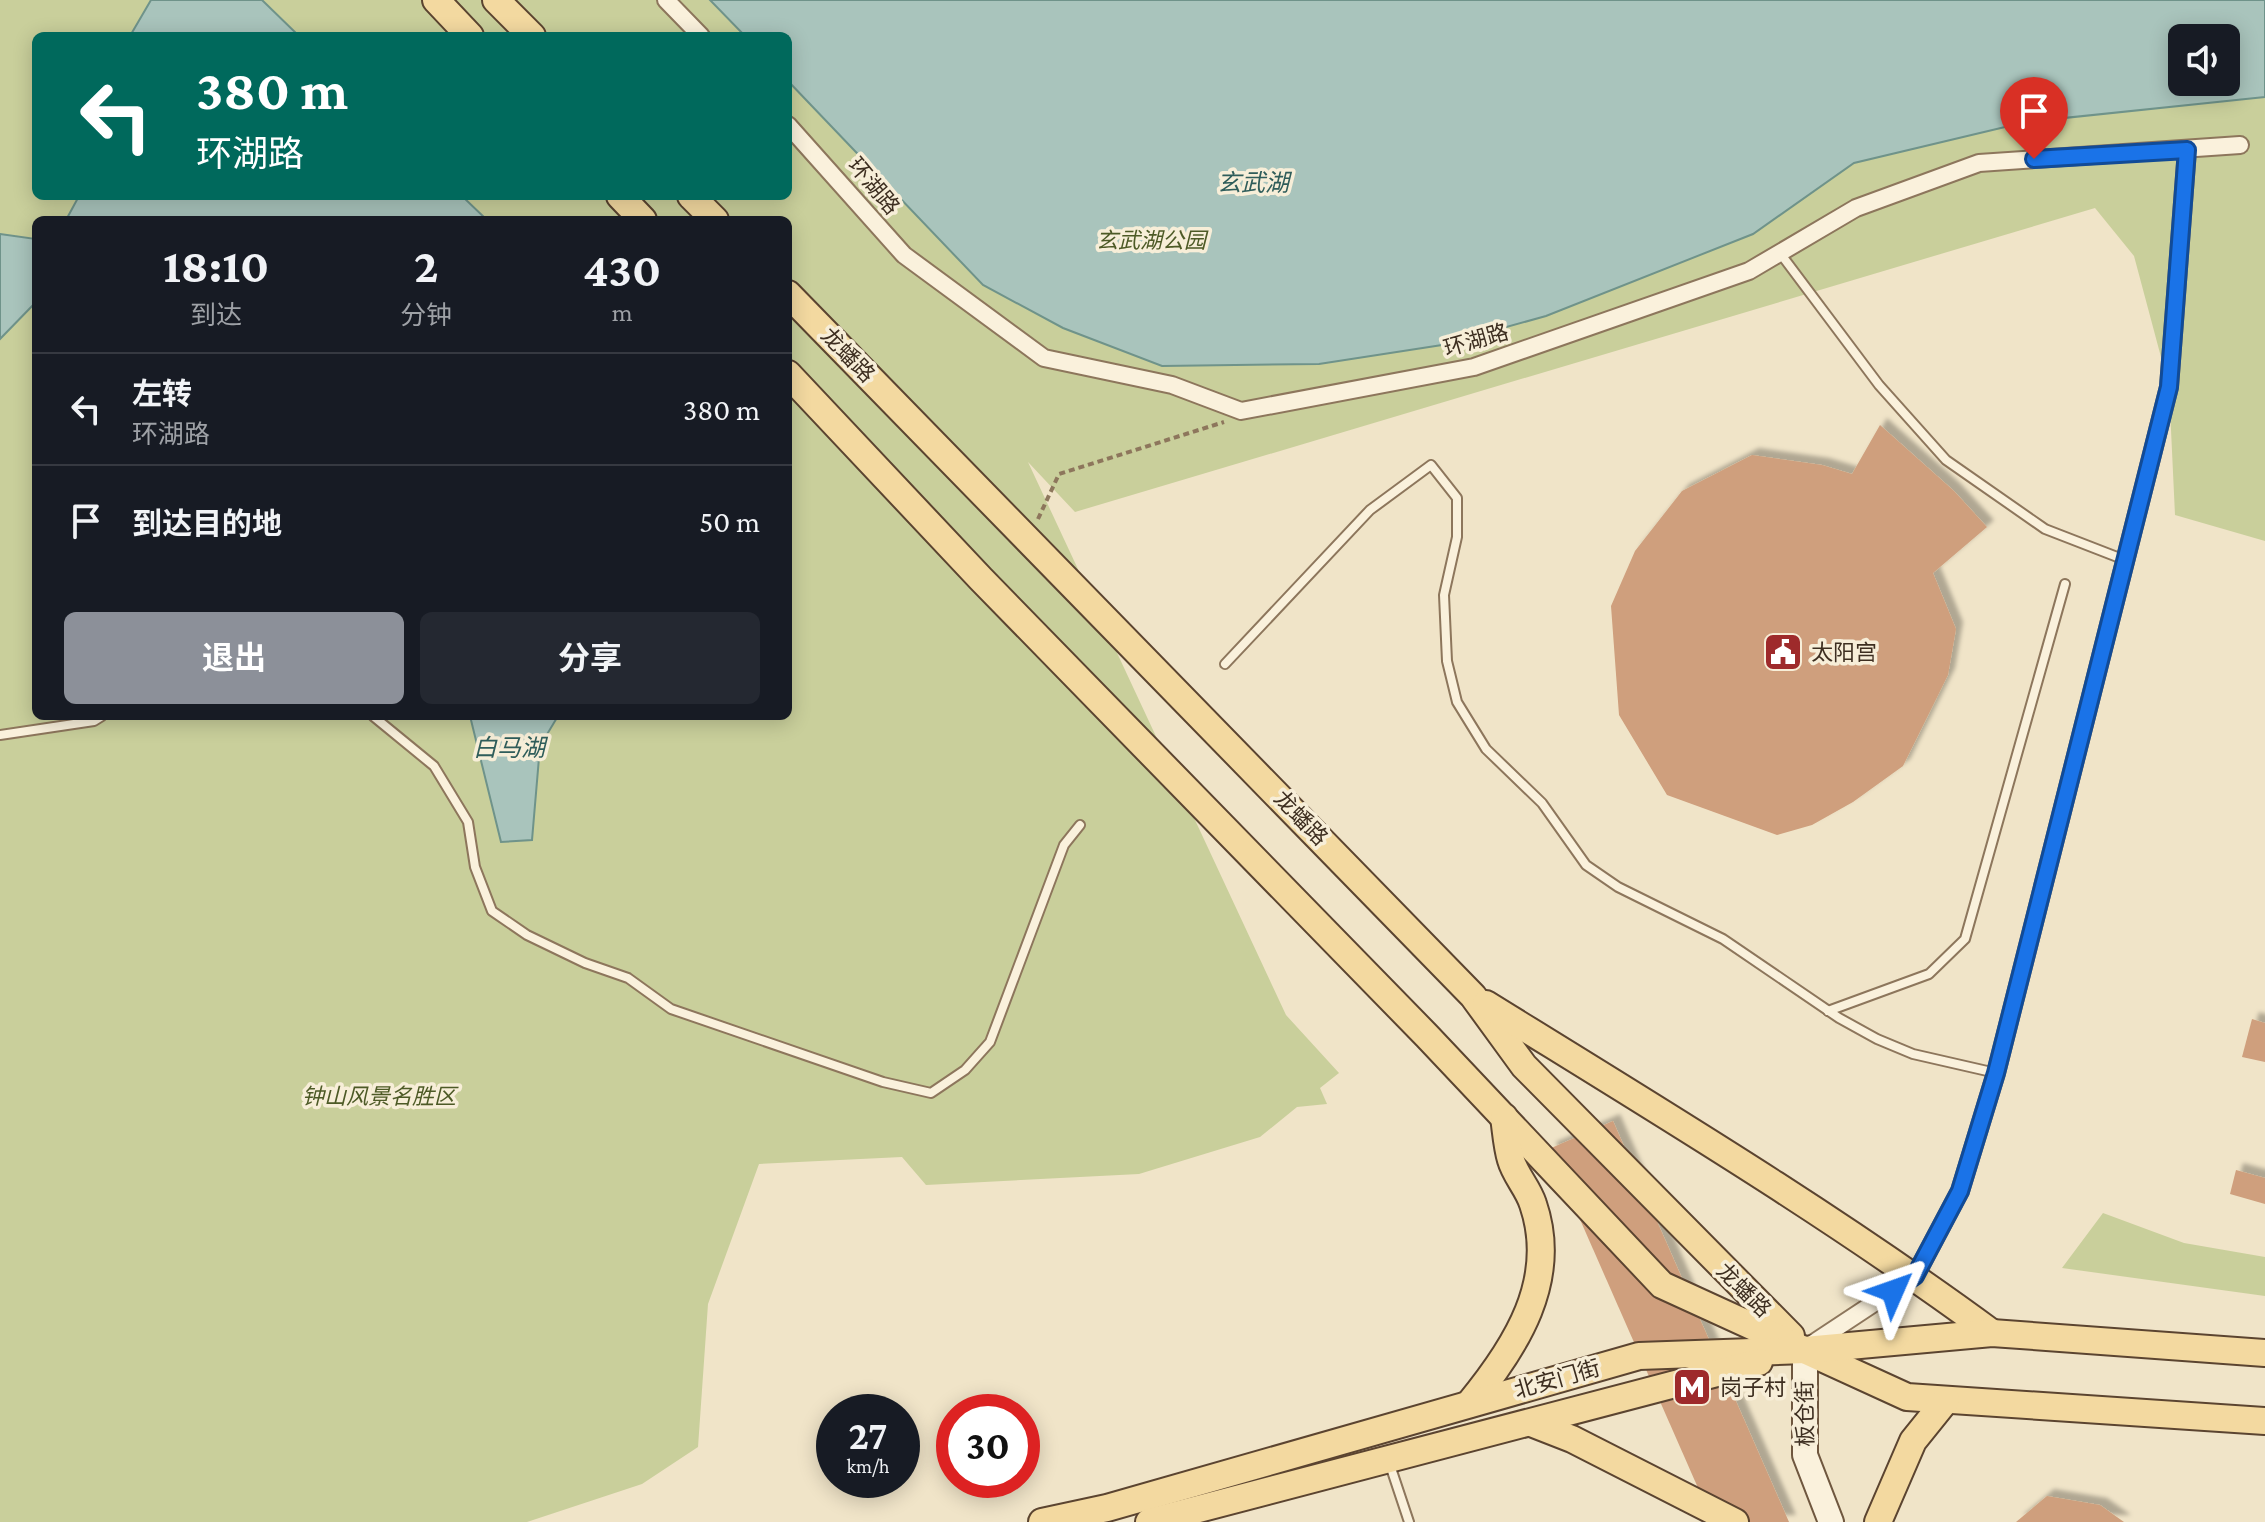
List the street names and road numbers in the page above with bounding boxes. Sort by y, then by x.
street label: 环湖路 [843,153,905,219]
street label: 环湖路 [1441,319,1511,361]
street label: 龙蟠路 [816,323,880,387]
street label: 龙蟠路 [1269,786,1333,850]
street label: 龙蟠路 [1712,1258,1776,1322]
street label: 北安门街 [1511,1355,1603,1403]
street label: 板仓街 [1792,1381,1818,1447]

